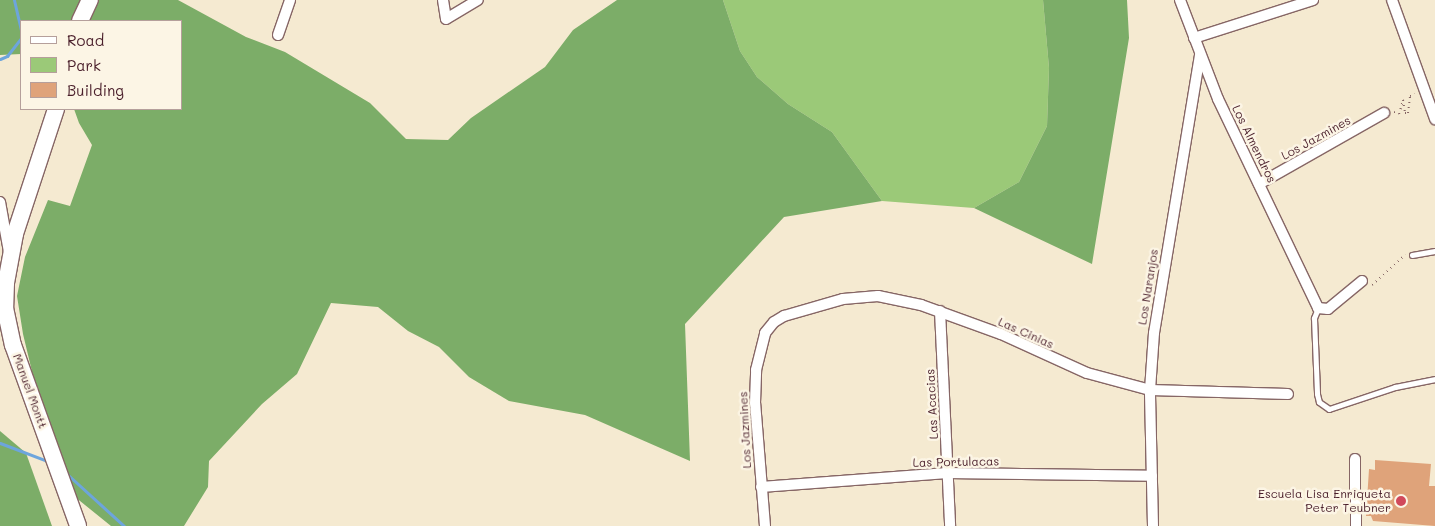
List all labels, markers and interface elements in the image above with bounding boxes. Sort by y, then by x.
legend [20,20,182,110]
text: Road [67,30,104,50]
text: Park [67,55,101,75]
text: Building [67,80,124,100]
street label: Los Almendros [1229,103,1279,185]
street label: Los Jazmines [1279,113,1353,163]
street label: Los Naranjos [1135,248,1161,326]
street label: Las Cinias [996,314,1056,352]
street label: Manuel Montt [10,352,50,430]
street label: Las Acacias [923,369,941,439]
street label: Los Jazmines [736,391,754,469]
street label: Las Portulacas [913,454,999,470]
place label: Escuela Lisa Enriqueta Peter Teubner [1258,487,1391,515]
marker: Escuela Lisa Enriqueta Peter Teubner [1395,495,1407,507]

